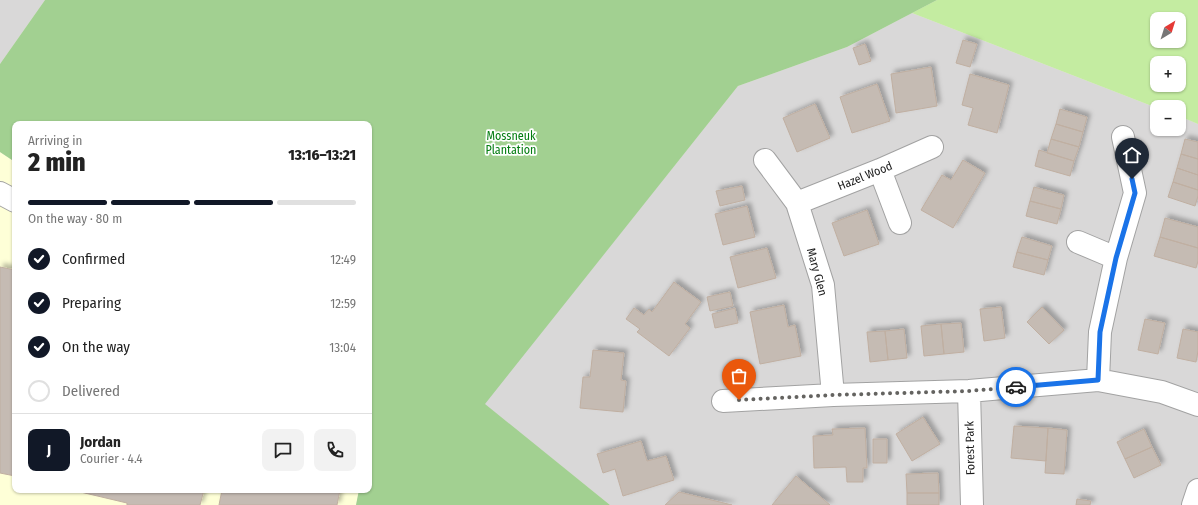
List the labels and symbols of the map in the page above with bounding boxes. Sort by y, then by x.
north arrow [1150,12,1186,48]
park label: Mossneuk Plantation [486,129,536,157]
pin [1115,138,1149,179]
street label: Hazel Wood [836,159,894,193]
street label: Mary Glen [804,247,830,297]
pin [722,359,756,400]
courier [996,367,1036,407]
street label: Forest Park [963,420,977,475]

